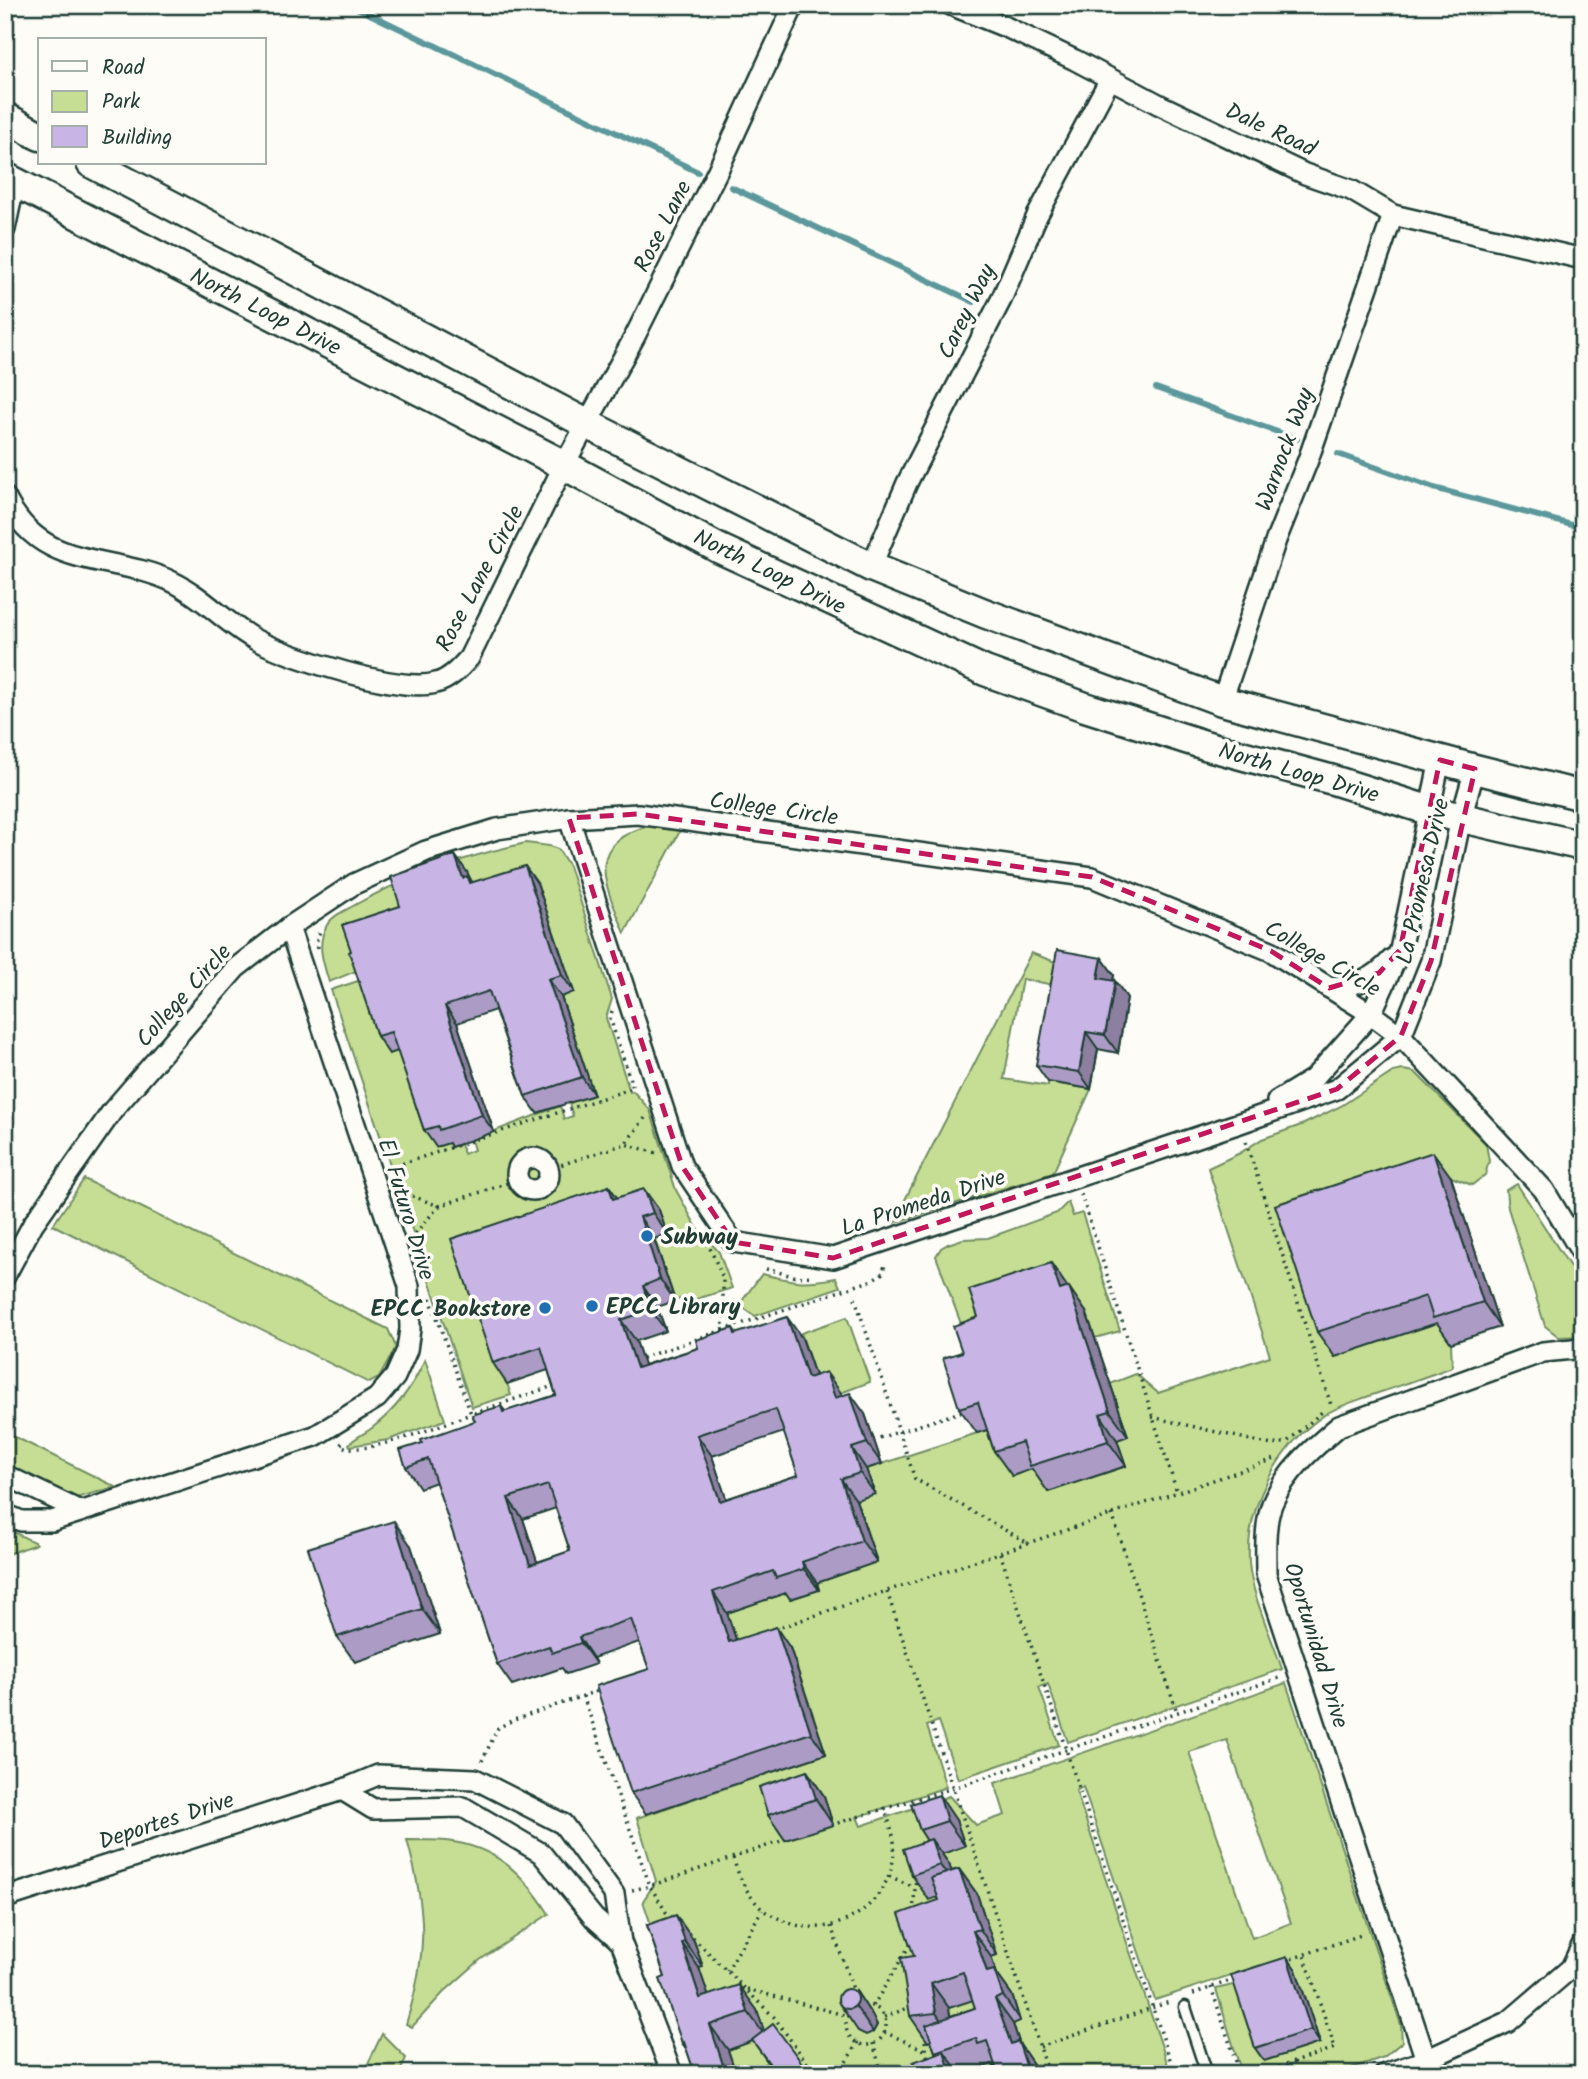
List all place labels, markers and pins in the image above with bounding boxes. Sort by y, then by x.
place label: Subway [661,1220,738,1256]
marker: Subway [639,1228,655,1244]
place label: EPCC Library [606,1290,740,1326]
place label: EPCC Bookstore [371,1292,531,1328]
marker: EPCC Library [584,1298,600,1314]
marker: EPCC Bookstore [537,1300,553,1316]

